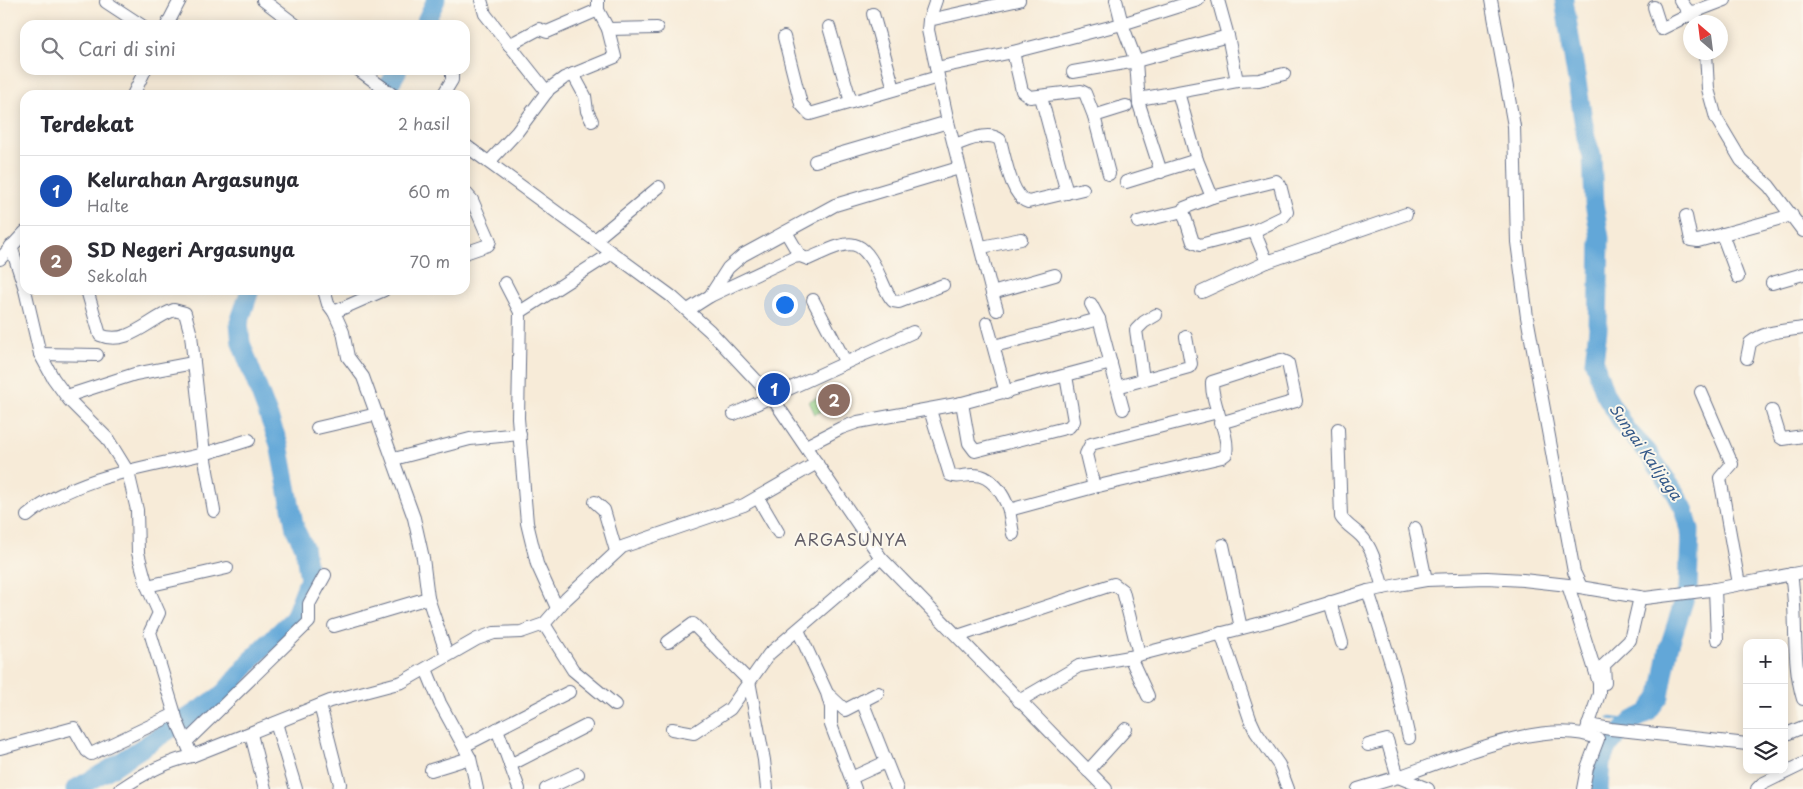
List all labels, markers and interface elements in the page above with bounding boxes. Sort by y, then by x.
north arrow [1683,15,1728,60]
search box [20,20,470,75]
icon: search [38,34,66,62]
text: Cari di sini [78,34,176,62]
text: Terdekat [40,107,134,139]
text: 2 hasil [398,111,450,135]
text: Kelurahan Argasunya [87,165,299,193]
text: 1 [52,179,60,203]
text: 60 m [408,179,450,203]
text: Halte [87,193,129,217]
text: SD Negeri Argasunya [87,235,295,263]
text: 2 [50,249,62,273]
text: 70 m [410,249,450,273]
text: Sekolah [87,263,148,287]
your location [772,292,798,318]
pin: 1 [758,370,790,408]
pin: 2 [818,381,850,419]
water label: Sungai Kalijaga [1604,398,1688,505]
district label: ARGASUNYA [794,527,908,551]
map controls [1743,639,1788,774]
button: + [1743,639,1788,684]
button: − [1743,684,1788,729]
button: layers [1743,729,1788,774]

